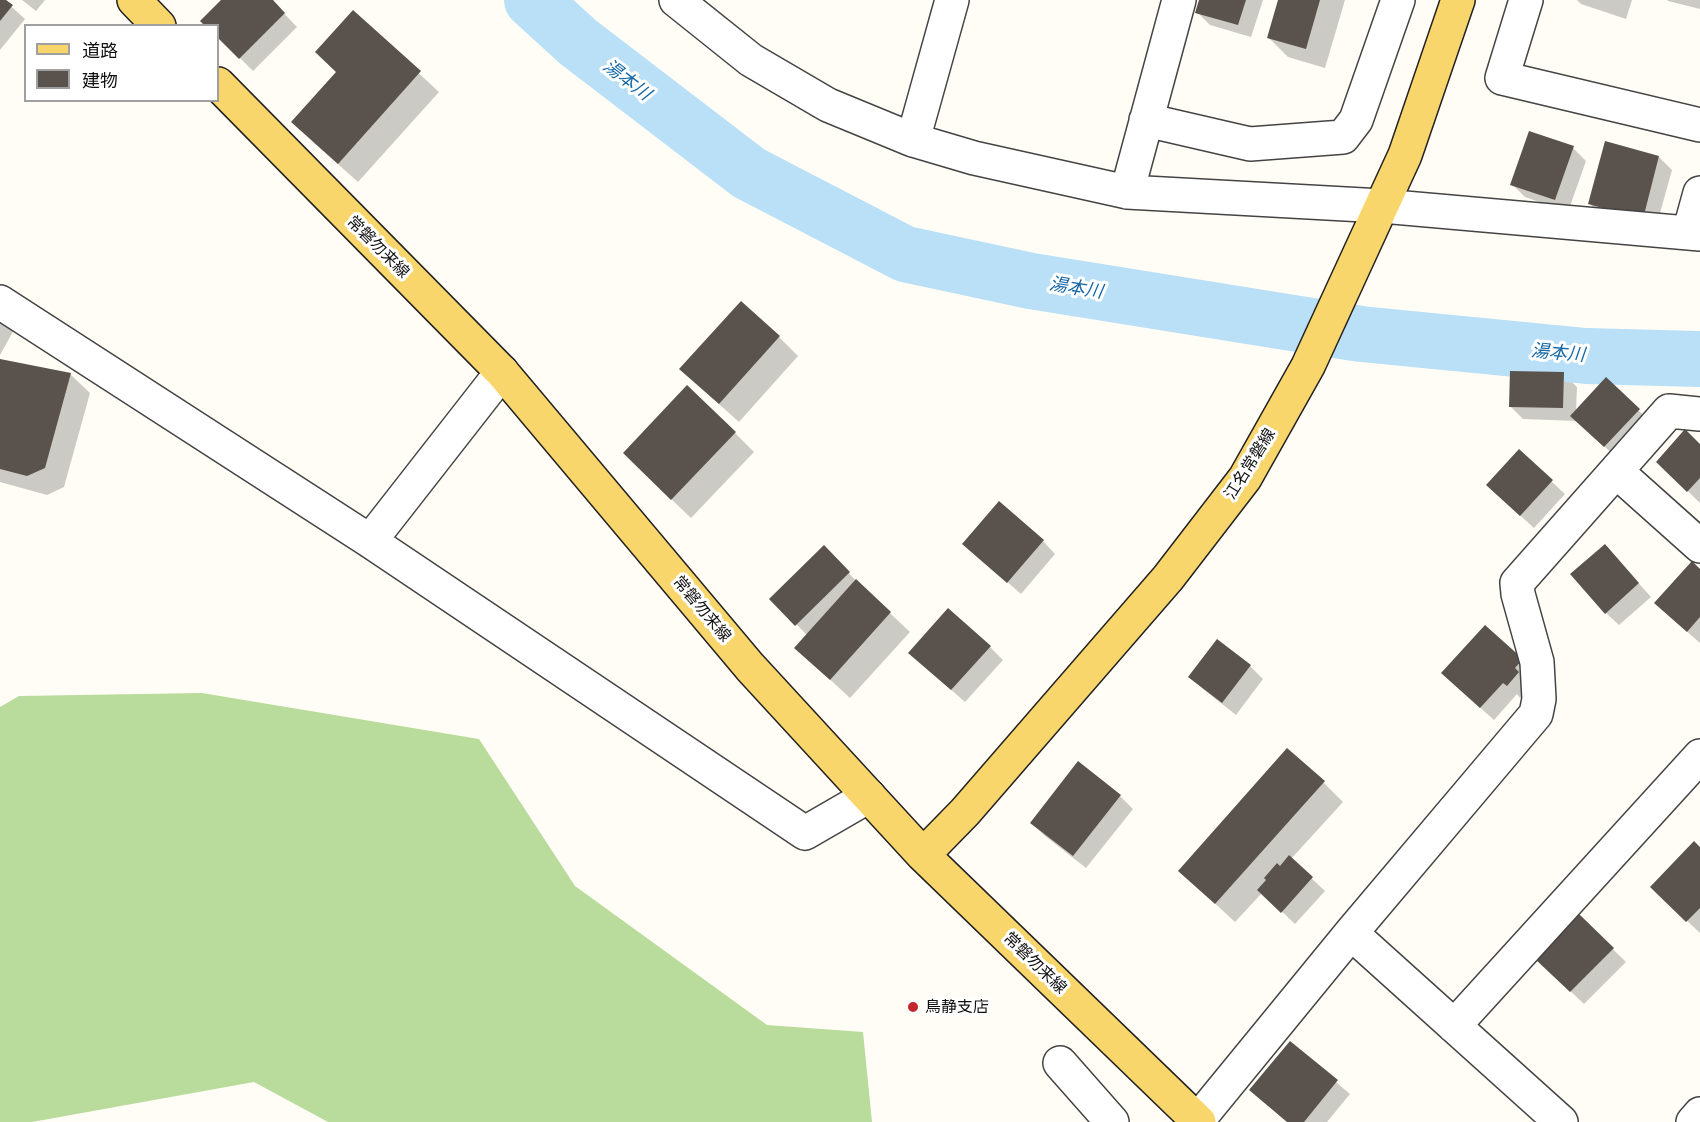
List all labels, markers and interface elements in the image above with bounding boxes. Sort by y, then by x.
legend [24,24,219,102]
text: 道路 [82,38,118,62]
water label: 湯本川 [599,55,655,105]
text: 建物 [82,68,118,92]
street label: 常磐勿来線 [343,212,413,282]
water label: 湯本川 [1048,273,1104,303]
water label: 湯本川 [1530,340,1586,366]
street label: 江名常磐線 [1221,425,1279,503]
street label: 常磐勿来線 [669,572,735,646]
street label: 常磐勿来線 [1000,928,1070,998]
place label: 鳥静支店 [925,997,989,1017]
marker: 鳥静支店 [906,1000,920,1014]

